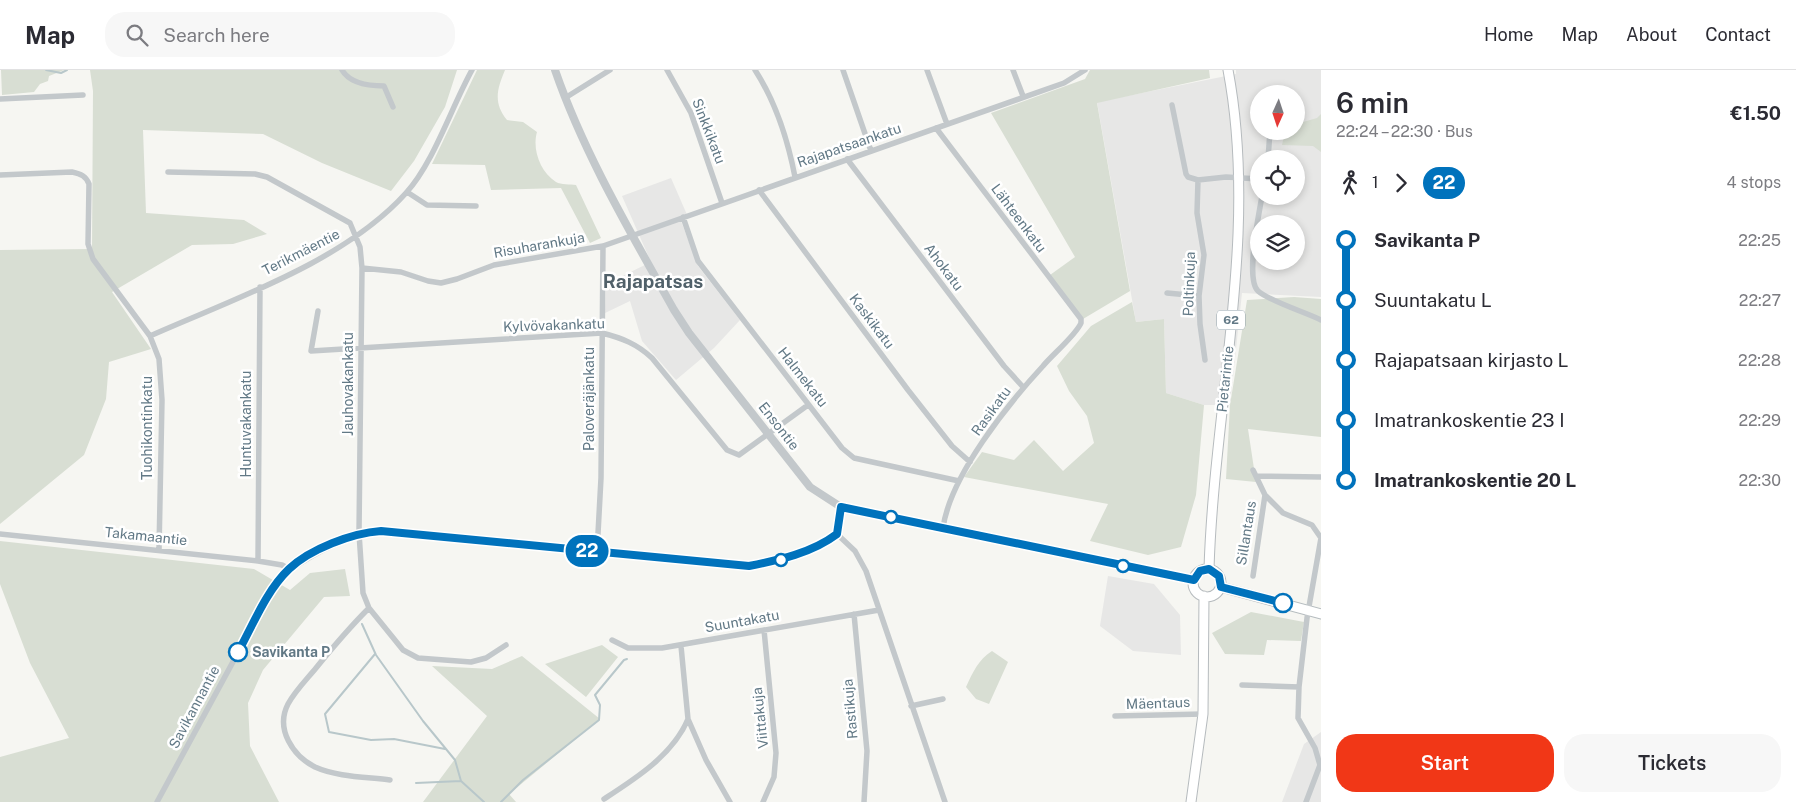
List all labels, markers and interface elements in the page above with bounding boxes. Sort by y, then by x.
search box [105,12,455,57]
text: Map [25,21,75,49]
icon: search [123,21,151,49]
text: Search here [163,24,270,46]
text: Home [1484,24,1534,45]
text: Map [1562,24,1598,45]
text: About [1626,24,1677,45]
text: Contact [1705,24,1771,45]
north arrow [1250,85,1305,140]
map controls [1250,85,1305,270]
text: 6 min [1336,86,1409,119]
street label: Sinkkikatu [689,96,729,166]
text: €1.50 [1730,102,1781,124]
street label: Rajapatsaankatu [795,120,903,170]
text: 22:24 – 22:30 · Bus [1336,122,1473,141]
button: locate [1250,150,1305,205]
icon: walk [1336,169,1364,197]
icon: forward [1387,169,1415,197]
text: 22 [1433,172,1455,193]
text: 1 [1372,173,1379,192]
text: 4 stops [1727,173,1781,192]
street label: Lähteenkatu [988,181,1050,255]
button: layers [1250,215,1305,270]
street label: Terikmäentie [260,226,342,278]
street label: Risuharankuja [492,229,586,261]
text: Savikanta P [1374,229,1480,251]
text: 22:25 [1738,231,1781,250]
street label: Ahokatu [921,240,967,294]
street label: Poltinkuja [1180,251,1198,317]
district label: Rajapatsas [603,270,703,292]
text: Suuntakatu L [1374,289,1492,311]
street label: Kaskikatu [846,291,898,351]
text: 22:27 [1739,291,1781,310]
road number: 62 [1217,310,1245,330]
street label: Kylvövakankatu [503,315,605,335]
street label: Jauhovakankatu [340,332,356,436]
street label: Halmekatu [775,344,831,410]
street label: Pietarintie [1214,345,1236,413]
street label: Paloveräjänkatu [581,347,597,451]
text: Rajapatsaan kirjasto L [1374,349,1569,371]
text: 22:28 [1738,351,1781,370]
street label: Huntuvakankatu [238,371,254,477]
street label: Tuohikontinkatu [139,376,155,480]
street label: Rasikatu [968,384,1014,438]
street label: Ensontie [755,399,803,453]
text: Imatrankoskentie 23 I [1374,409,1565,431]
text: 22:29 [1738,411,1781,430]
text: Imatrankoskentie 20 L [1374,469,1576,491]
text: 22:30 [1739,471,1781,490]
street label: Sillantaus [1233,500,1259,566]
unlabelled marker [884,510,898,524]
street label: Takamaantie [104,524,188,548]
line badge: 22 [564,535,610,567]
text: 22 [576,540,598,561]
unlabelled marker [774,553,788,567]
unlabelled marker [1116,559,1130,573]
unlabelled marker [1273,593,1293,613]
street label: Suuntakatu [704,607,780,635]
marker: Savikanta P [228,642,248,662]
place label: Savikanta P [252,644,330,660]
street label: Savikannantie [165,663,223,751]
street label: Rastikuja [839,678,861,740]
street label: Viittakuja [749,687,771,749]
street label: Mäentaus [1126,694,1190,712]
button: Start [1336,734,1554,792]
button: Tickets [1564,734,1781,792]

